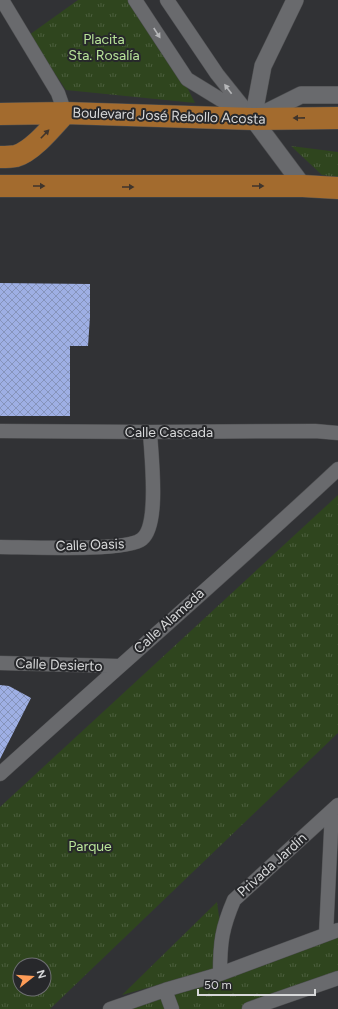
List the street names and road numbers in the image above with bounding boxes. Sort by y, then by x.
street label: Boulevard José Rebollo Acosta [72,104,266,128]
street label: Calle Cascada [125,424,213,441]
street label: Calle Oasis [55,535,125,555]
street label: Calle Alameda [130,585,208,657]
street label: Calle Desierto [15,655,103,675]
street label: Privada Jardín [234,829,310,901]

